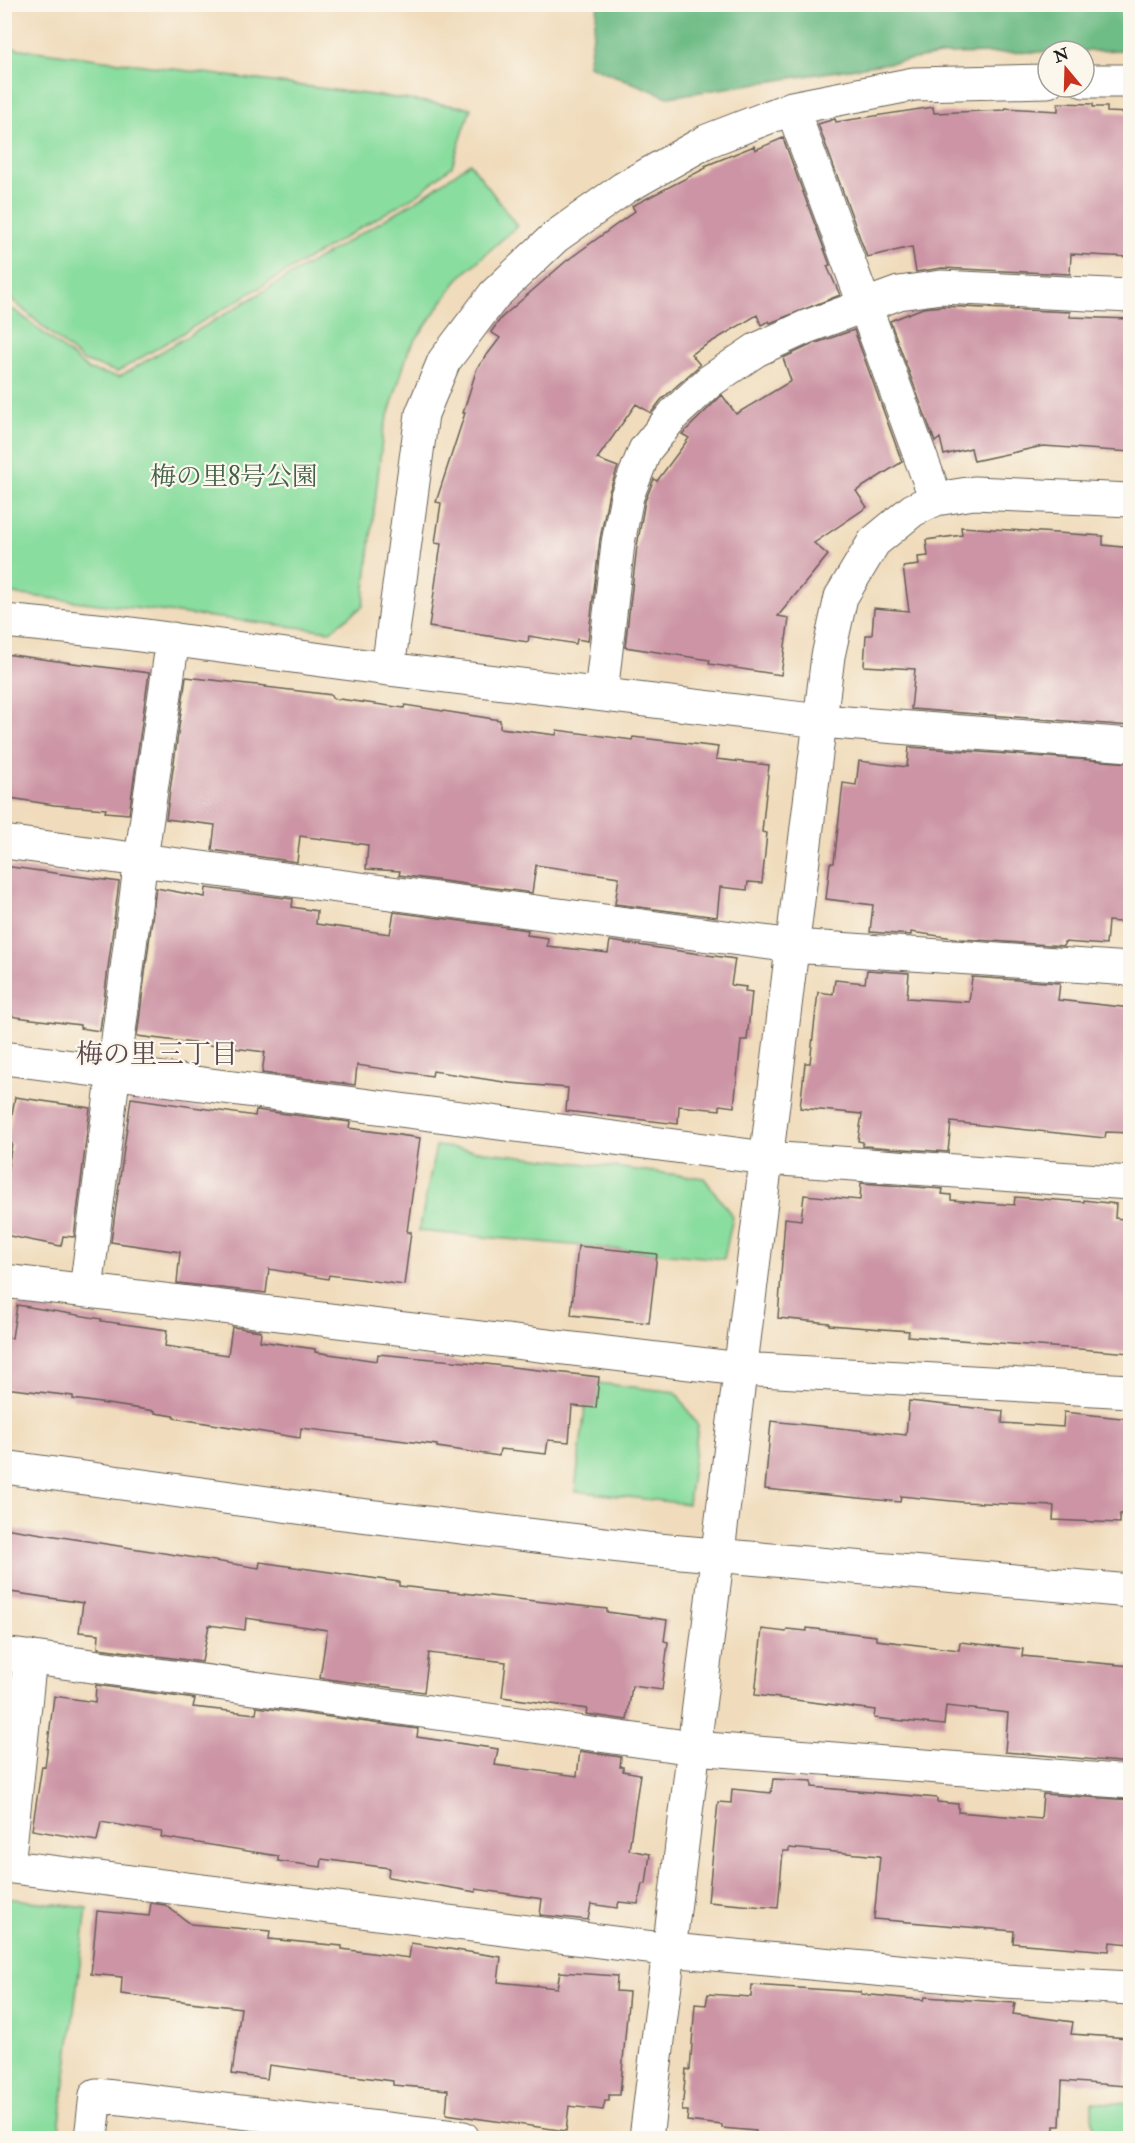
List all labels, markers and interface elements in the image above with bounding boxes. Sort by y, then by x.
north arrow [1036,39,1096,99]
text: N [1050,44,1072,68]
park label: 梅の里8号公園 [150,461,318,493]
district label: 梅の里三丁目 [76,1038,238,1071]

